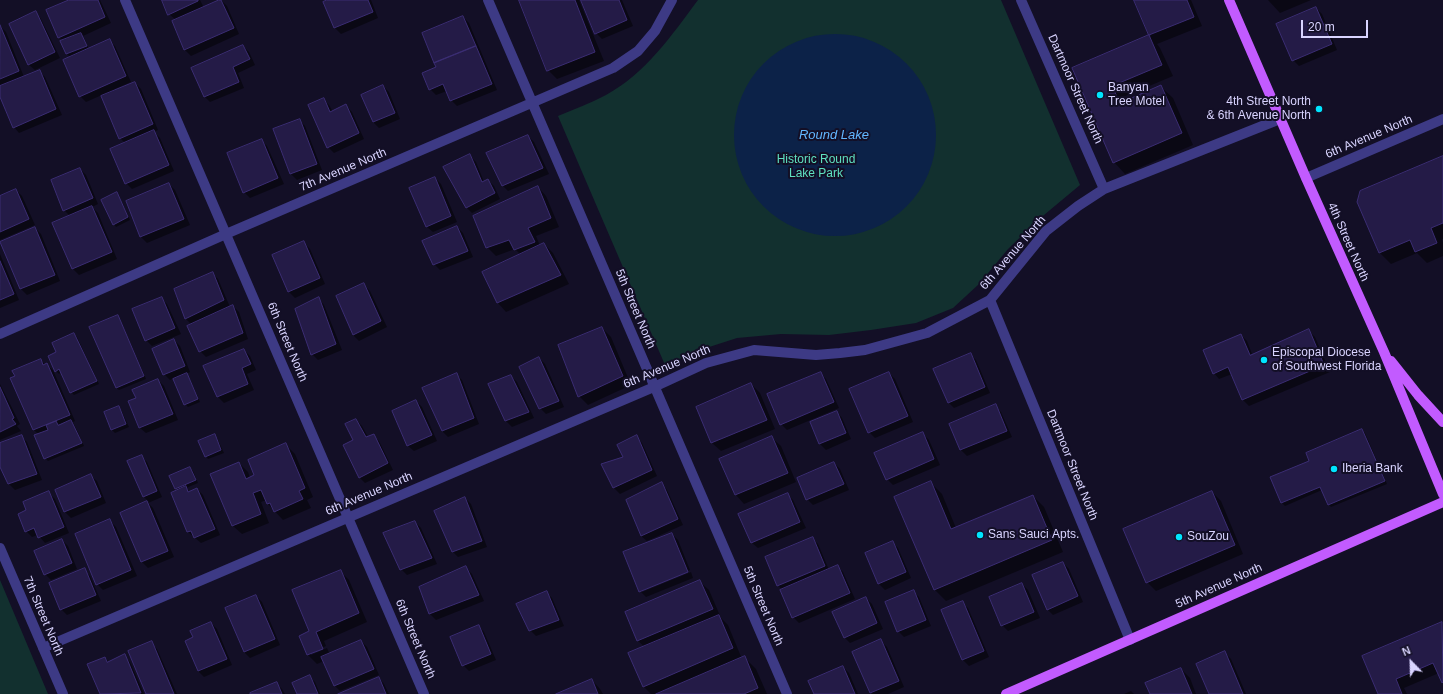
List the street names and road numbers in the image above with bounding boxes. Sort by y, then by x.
street label: Dartmoor Street North [1044,32,1106,146]
street label: 6th Avenue North [1323,112,1415,162]
street label: 7th Avenue North [297,145,389,195]
street label: 4th Street North [1324,200,1372,284]
street label: 6th Avenue North [977,213,1049,293]
street label: 5th Street North [612,267,658,351]
street label: 6th Street North [264,300,310,384]
street label: 6th Avenue North [621,342,713,392]
street label: Dartmoor Street North [1043,408,1101,522]
street label: 6th Avenue North [323,469,415,519]
street label: 5th Avenue North [1174,560,1264,612]
street label: 5th Street North [740,564,786,648]
street label: 7th Street North [20,574,66,658]
street label: 6th Street North [392,597,438,681]

